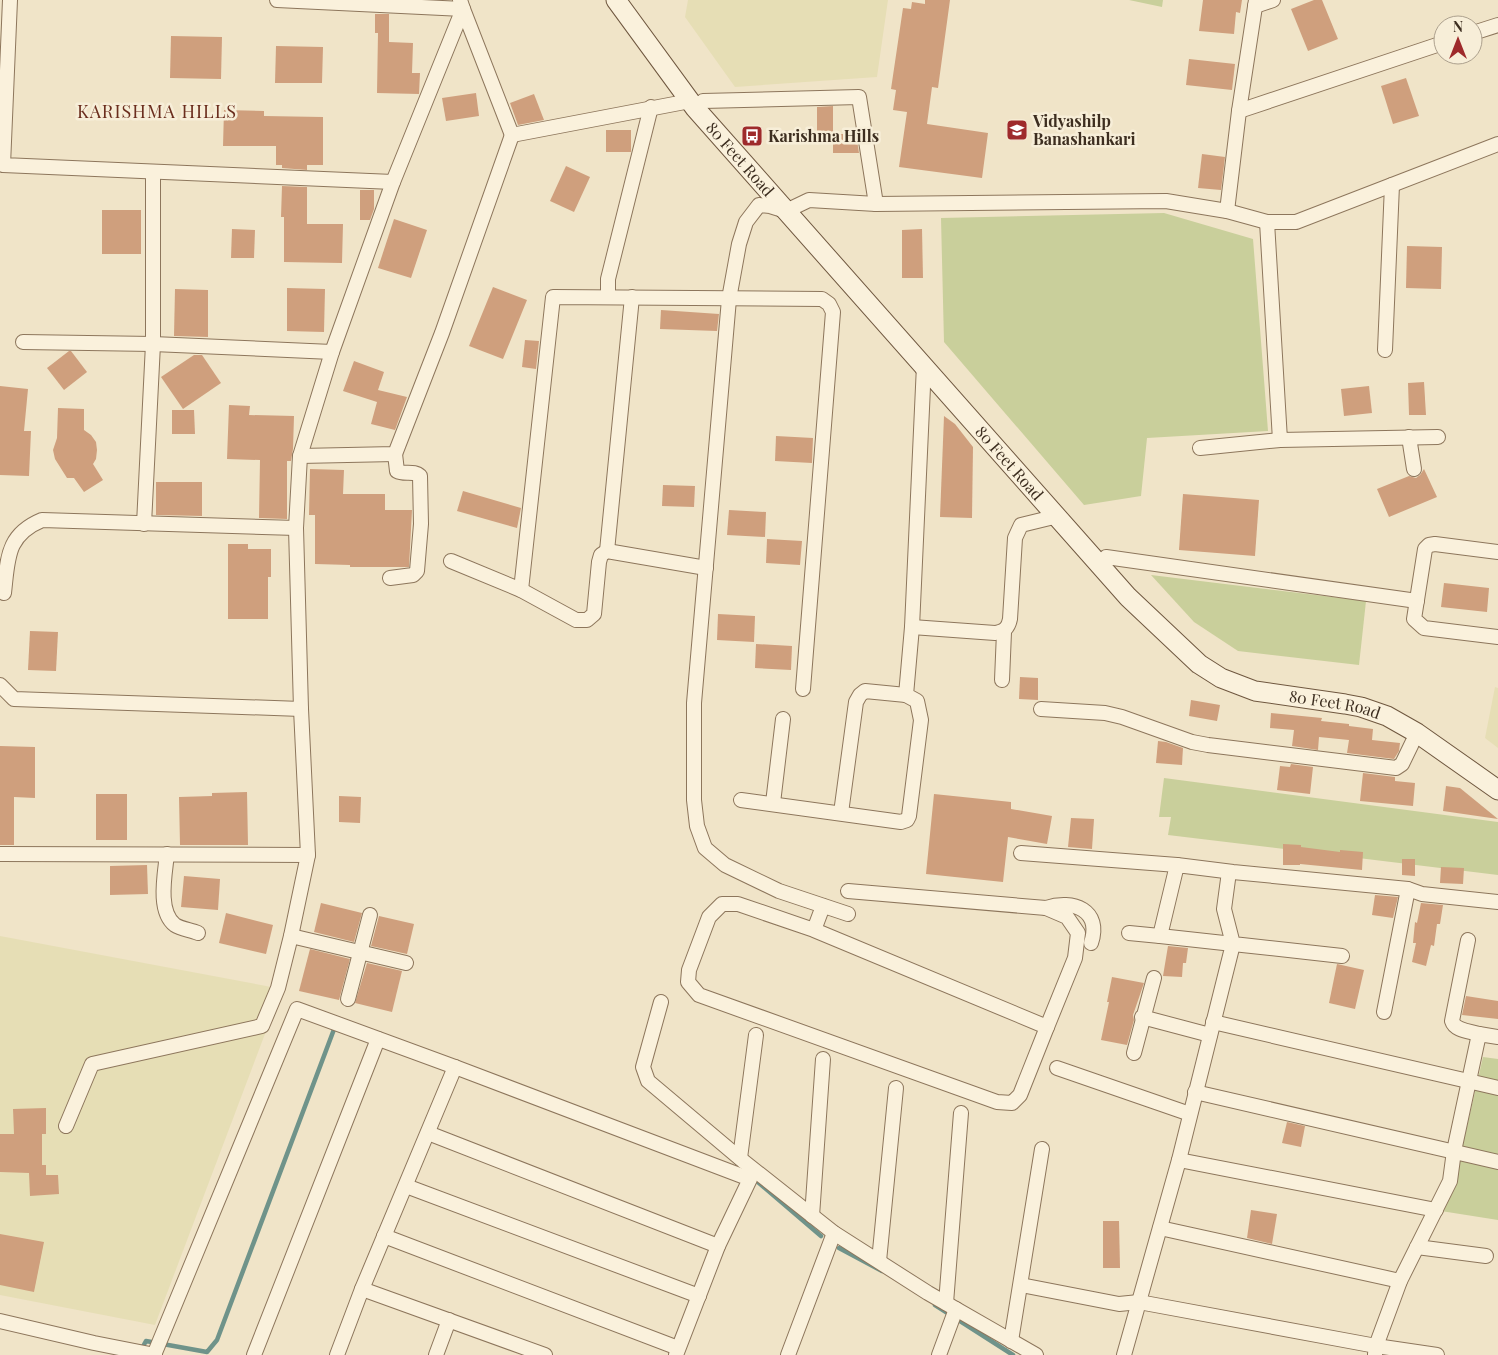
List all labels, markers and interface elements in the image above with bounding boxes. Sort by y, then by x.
north arrow [1433,15,1483,65]
text: N [1453,17,1463,36]
district label: KARISHMA HILLS [77,99,237,123]
place label: Vidyashilp Banashankari [1032,110,1135,149]
street label: 80 Feet Road [702,117,779,200]
school or university icon: Vidyashilp Banashankari [1005,118,1029,142]
bus stop icon: Karishma Hills [740,124,764,148]
place label: Karishma Hills [768,125,879,146]
street label: 80 Feet Road [971,421,1048,504]
street label: 80 Feet Road [1288,685,1384,723]

